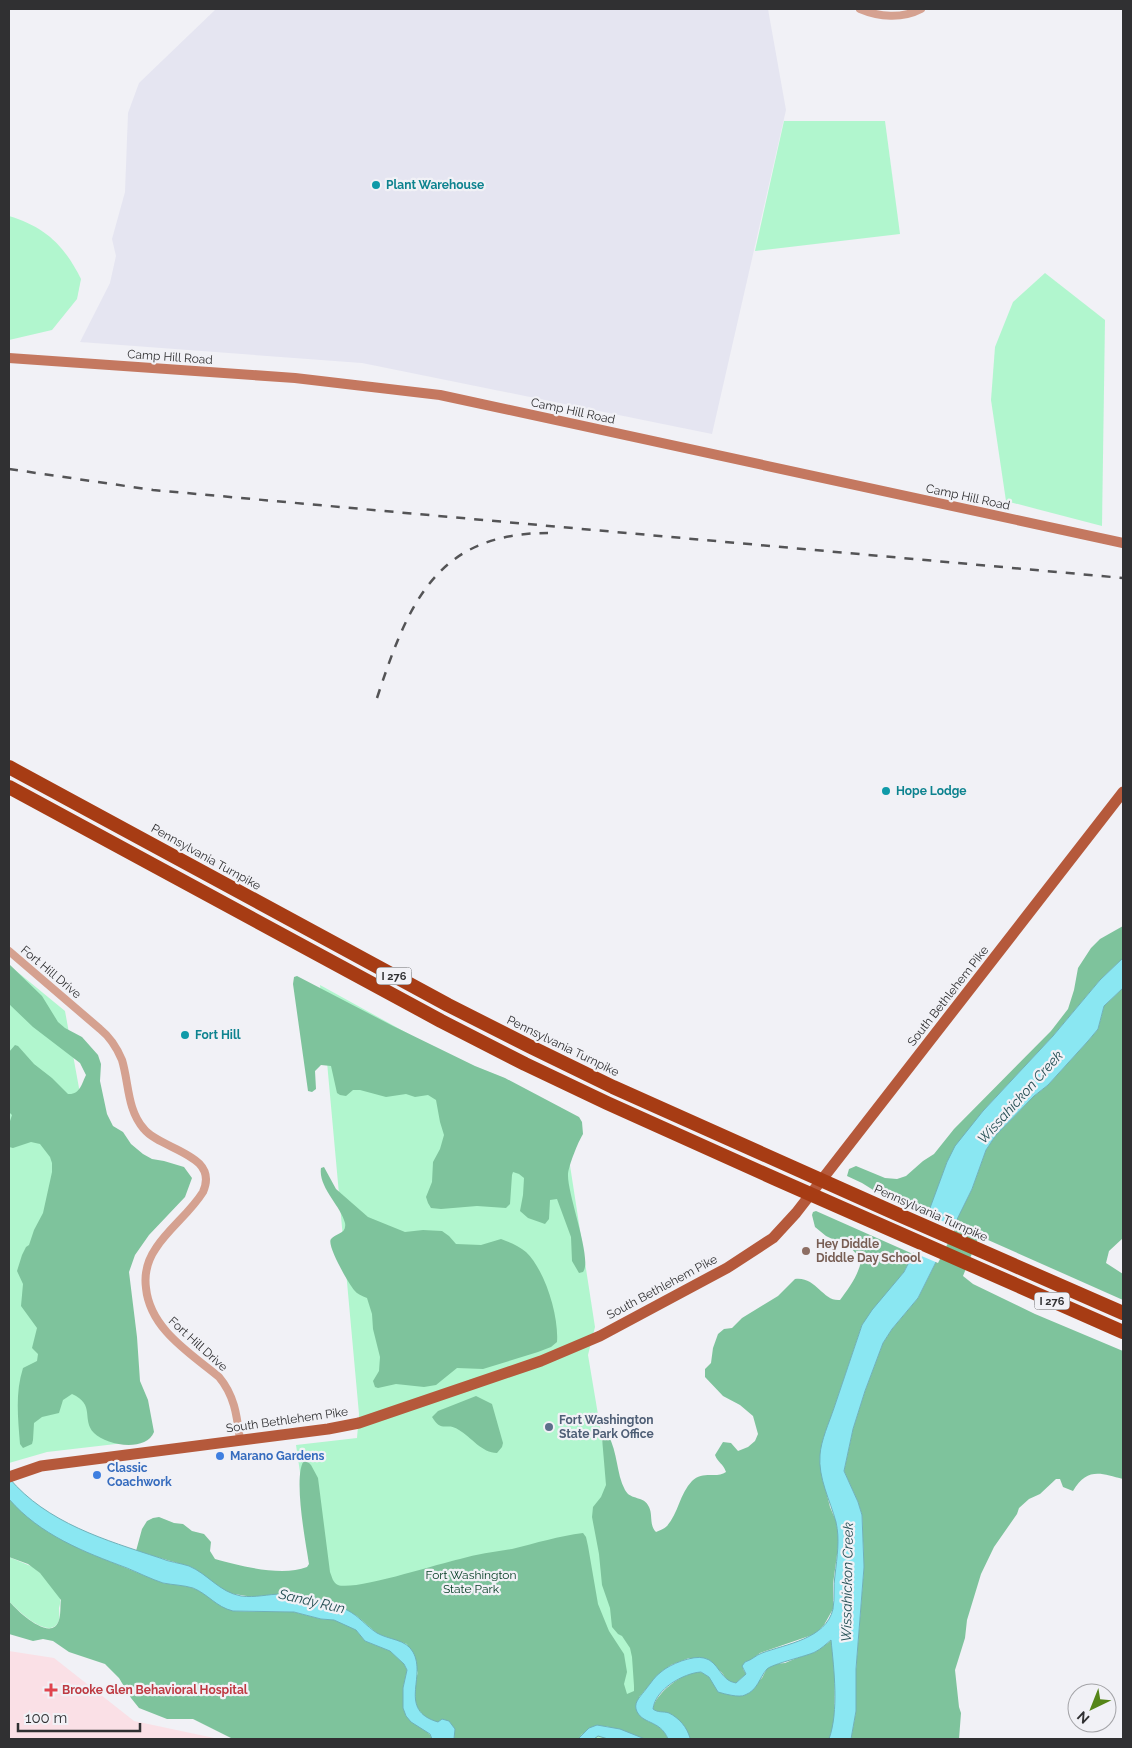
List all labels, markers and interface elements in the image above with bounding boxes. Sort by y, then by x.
place label: Plant Warehouse [386,178,484,192]
marker: Plant Warehouse [370,179,382,191]
street label: Camp Hill Road [127,347,213,367]
street label: Camp Hill Road [530,395,616,427]
street label: Camp Hill Road [925,481,1011,513]
place label: Hope Lodge [896,784,967,798]
marker: Hope Lodge [880,785,892,797]
street label: Pennsylvania Turnpike [149,821,263,893]
street label: Fort Hill Drive [18,943,84,1001]
street label: South Bethlehem Pike [905,943,991,1049]
road number: I 276 [376,968,412,984]
street label: Pennsylvania Turnpike [505,1013,621,1079]
place label: Fort Hill [195,1028,241,1042]
marker: Fort Hill [179,1029,191,1041]
water label: Wissahickon Creek [974,1047,1066,1147]
street label: Pennsylvania Turnpike [872,1182,990,1244]
place label: Hey Diddle Diddle Day School [816,1237,921,1265]
marker: Hey Diddle Diddle Day School [800,1245,812,1257]
street label: South Bethlehem Pike [604,1252,720,1322]
road number: I 276 [1034,1292,1070,1310]
street label: Fort Hill Drive [166,1314,230,1374]
street label: South Bethlehem Pike [225,1404,349,1436]
place label: Fort Washington State Park Office [559,1413,654,1441]
marker: Fort Washington State Park Office [543,1421,555,1433]
place label: Marano Gardens [230,1449,324,1463]
marker: Marano Gardens [214,1450,226,1462]
place label: Classic Coachwork [107,1461,172,1489]
marker: Classic Coachwork [91,1469,103,1481]
water label: Wissahickon Creek [838,1522,856,1642]
park label: Fort Washington State Park [425,1568,517,1596]
water label: Sandy Run [276,1585,347,1616]
marker: Brooke Glen Behavioral Hospital [44,1683,58,1697]
place label: Brooke Glen Behavioral Hospital [62,1683,248,1697]
north arrow [1067,1683,1117,1733]
scale bar [18,1700,140,1732]
text: N [1074,1708,1092,1727]
text: 100 m [25,1709,67,1727]

